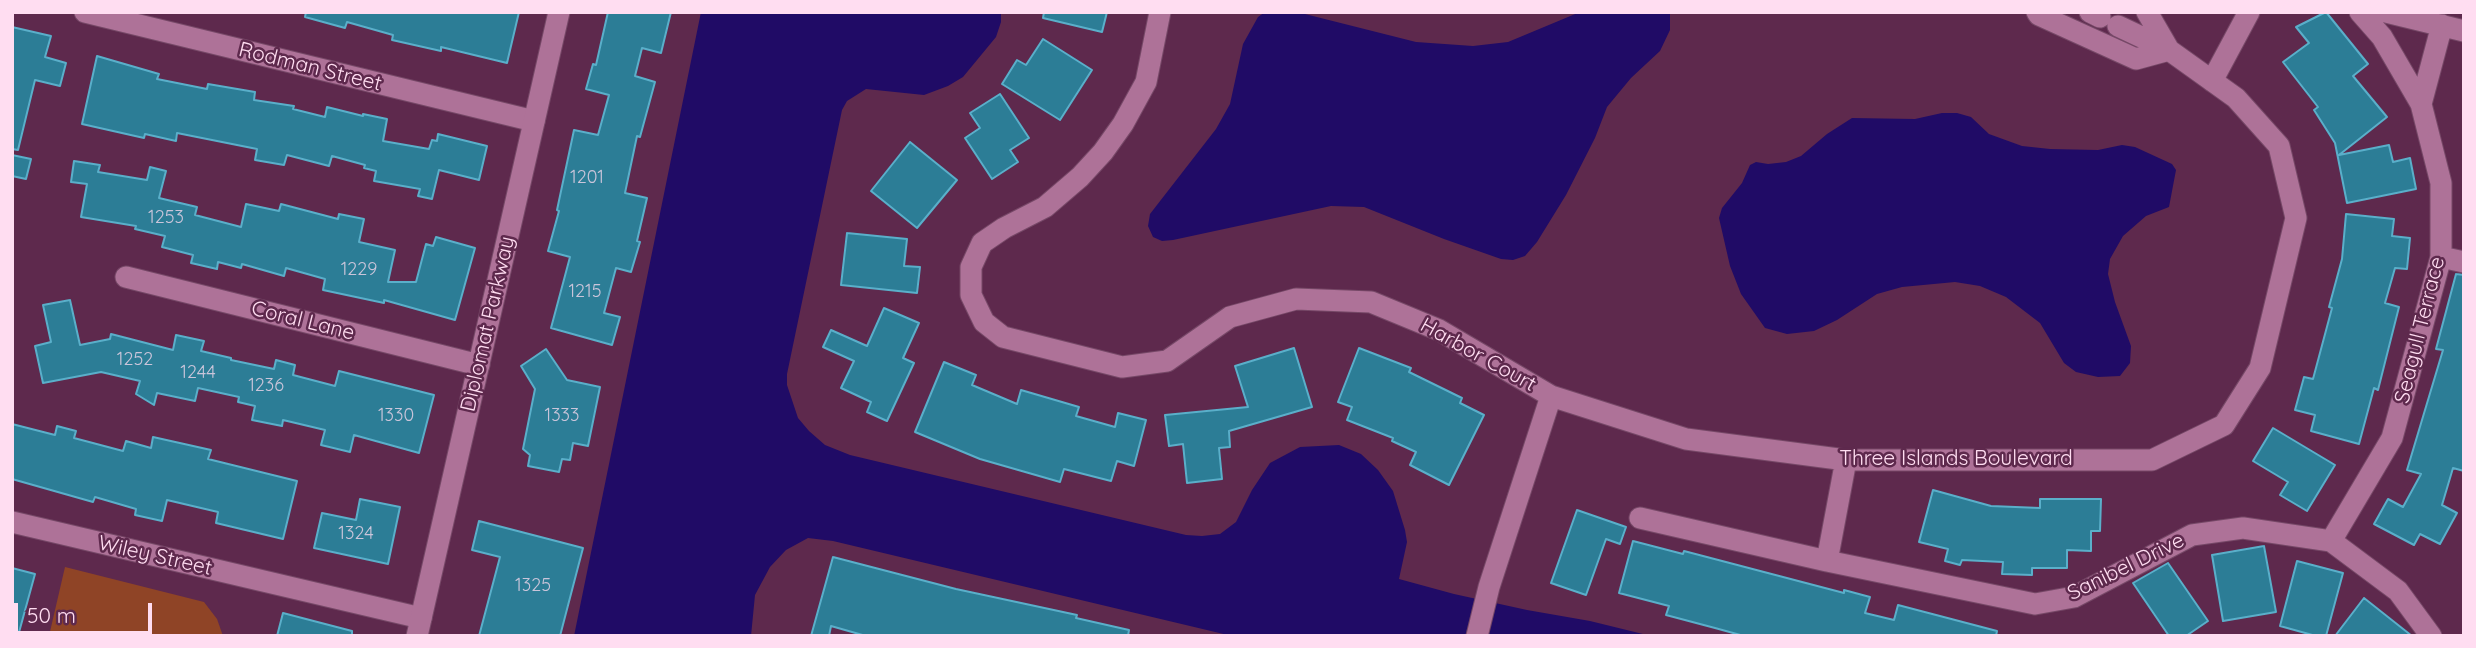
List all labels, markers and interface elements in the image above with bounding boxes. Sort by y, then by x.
street label: Rodman Street [236,37,384,97]
house number: 1201 [570,167,604,189]
house number: 1253 [148,207,184,229]
street label: Diplomat Parkway [456,234,520,414]
street label: Seagull Terrace [2390,254,2450,406]
house number: 1229 [341,259,377,281]
house number: 1215 [568,281,602,303]
street label: Coral Lane [249,296,357,346]
street label: Harbor Court [1416,313,1540,397]
house number: 1252 [117,349,153,371]
house number: 1244 [180,362,216,384]
house number: 1236 [248,375,284,397]
house number: 1330 [378,405,414,427]
house number: 1333 [545,405,579,427]
street label: Three Islands Boulevard [1839,446,2073,472]
house number: 1324 [338,523,374,545]
street label: Sanibel Drive [2063,528,2189,606]
street label: Wiley Street [96,531,214,581]
house number: 1325 [515,575,551,597]
scale bar [18,588,156,632]
text: 50 m [27,602,76,628]

